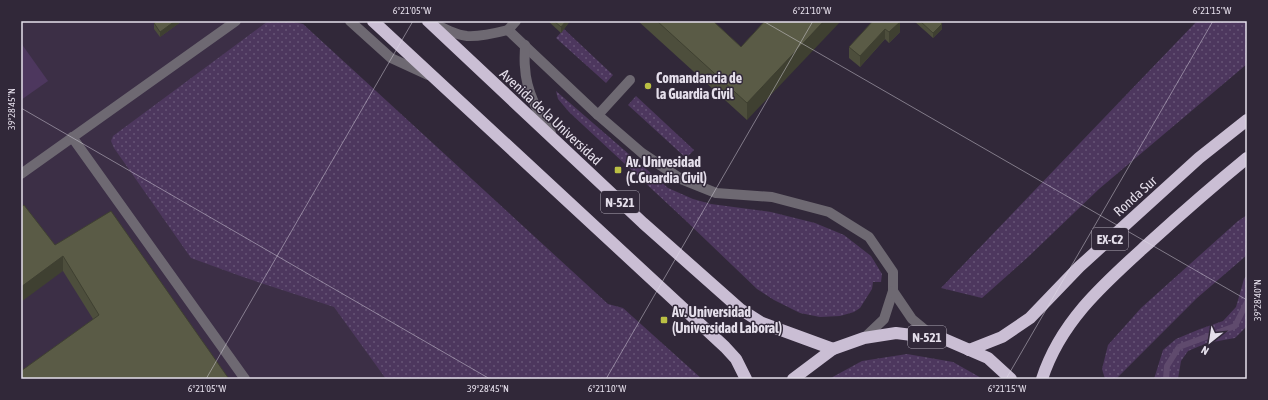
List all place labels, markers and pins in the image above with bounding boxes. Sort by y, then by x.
place label: Comandancia de la Guardia Civil [656,70,742,102]
marker: Comandancia de la Guardia Civil [643,81,653,91]
place label: Av. Univesidad (C.Guardia Civil) [625,154,707,186]
marker: Av. Univesidad (C.Guardia Civil) [613,165,623,175]
place label: Av. Universidad (Universidad Laboral) [671,304,782,336]
marker: Av. Universidad (Universidad Laboral) [659,315,669,325]

